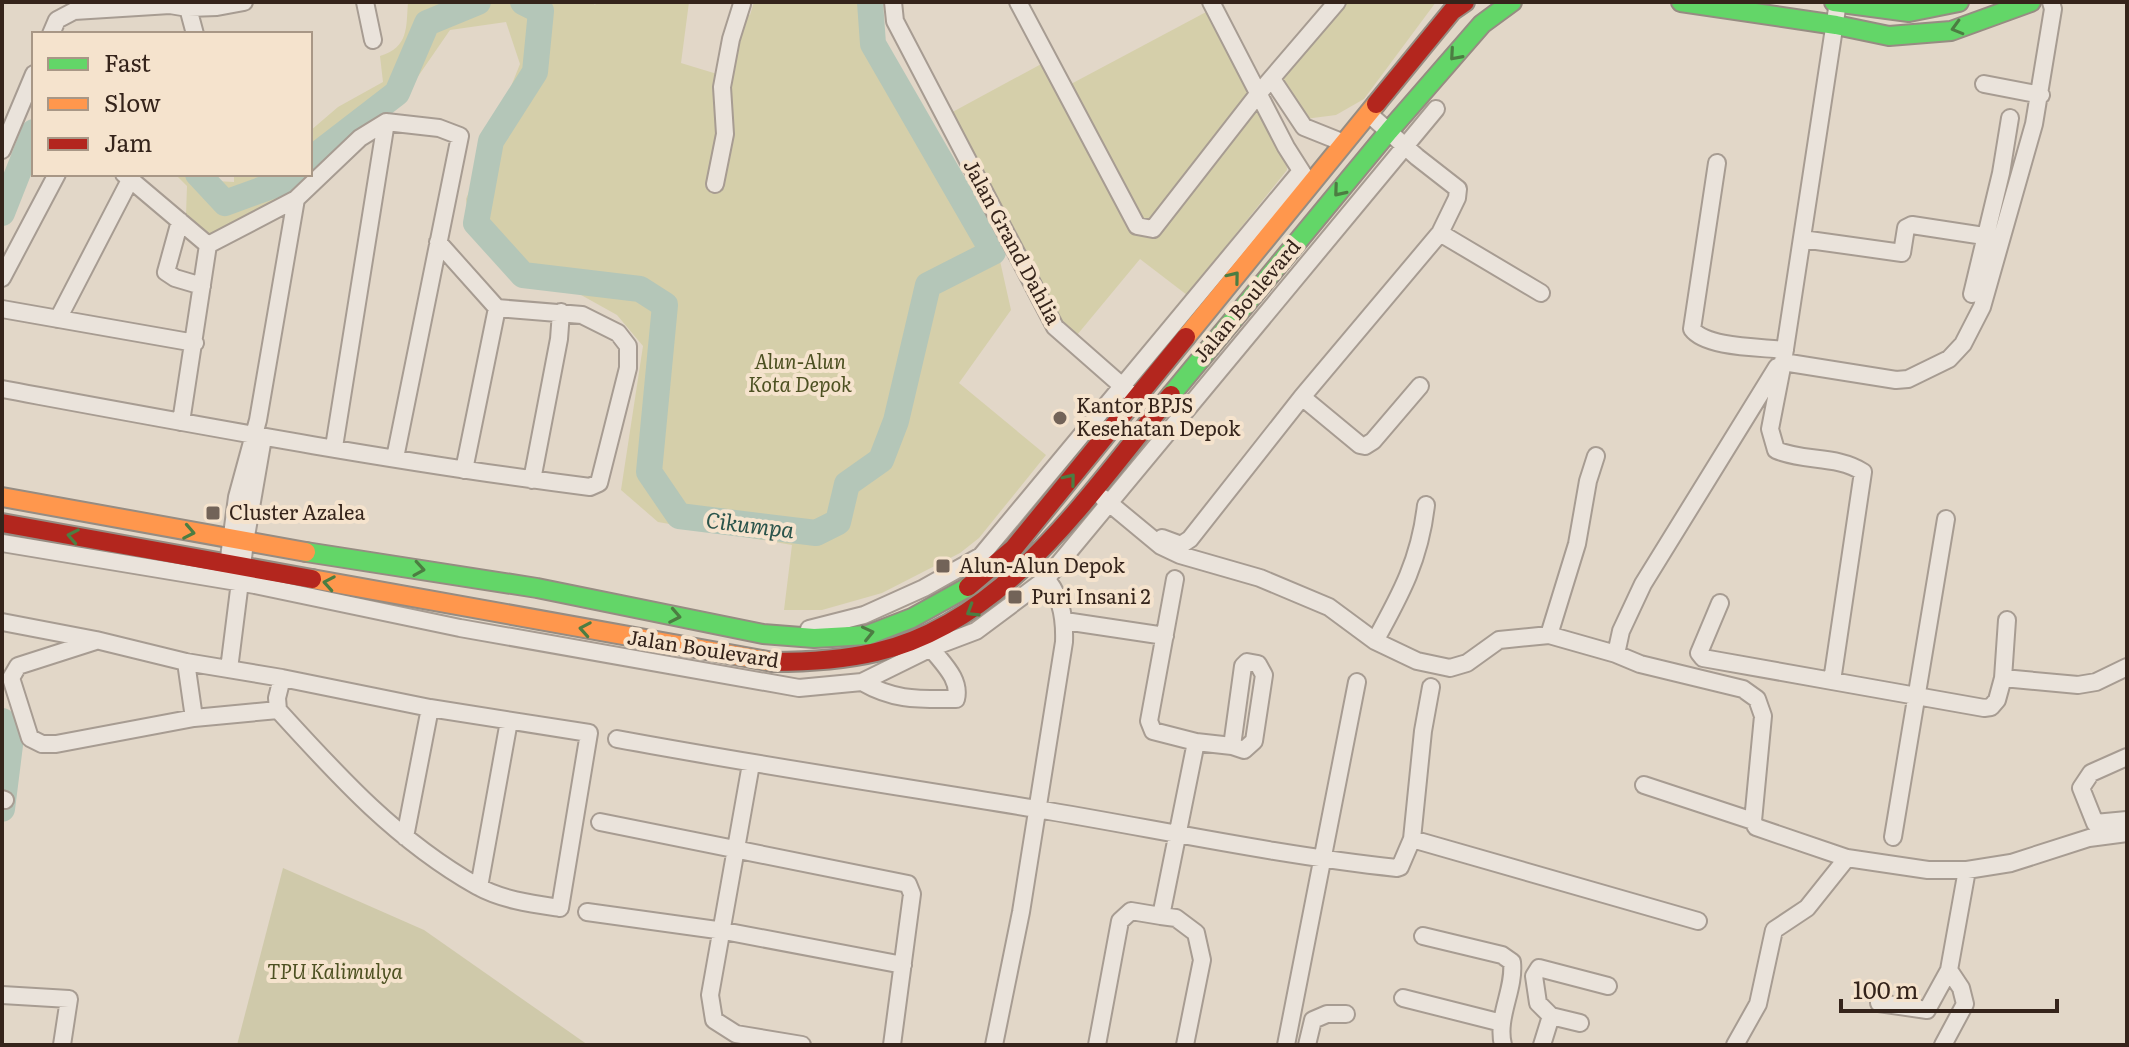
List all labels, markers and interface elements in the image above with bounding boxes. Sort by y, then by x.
one-way arrow [1951,19,1965,35]
legend [32,32,312,176]
text: Fast [104,44,151,79]
one-way arrow [1450,45,1465,60]
text: Slow [104,84,161,119]
text: Jam [104,124,152,159]
street label: Jalan Grand Dahlia [957,153,1070,329]
one-way arrow [1334,182,1349,196]
street label: Jalan Boulevard [1185,231,1306,368]
one-way arrow [1225,271,1239,286]
park label: Alun-Alun Kota Depok [748,345,852,398]
place label: Kantor BPJS Kesehatan Depok [1076,389,1241,442]
marker: Kantor BPJS Kesehatan Depok [1051,409,1069,427]
one-way arrow [1060,474,1075,488]
place label: Cluster Azalea [229,496,365,526]
water label: Cikumpa [704,502,797,545]
marker: Cluster Azalea [204,504,222,522]
one-way arrow [182,522,196,539]
one-way arrow [67,528,80,545]
place label: Alun-Alun Depok [959,549,1126,579]
marker: Alun-Alun Depok [934,557,952,575]
one-way arrow [413,560,426,577]
one-way arrow [322,576,336,593]
place label: Puri Insani 2 [1031,580,1151,610]
marker: Puri Insani 2 [1006,588,1024,606]
one-way arrow [966,601,981,616]
one-way arrow [668,607,682,624]
street label: Jalan Boulevard [625,620,781,674]
one-way arrow [578,621,592,638]
one-way arrow [861,625,875,642]
park label: TPU Kalimulya [267,955,403,985]
scale bar [1841,963,2057,1013]
text: 100 m [1853,971,1919,1006]

